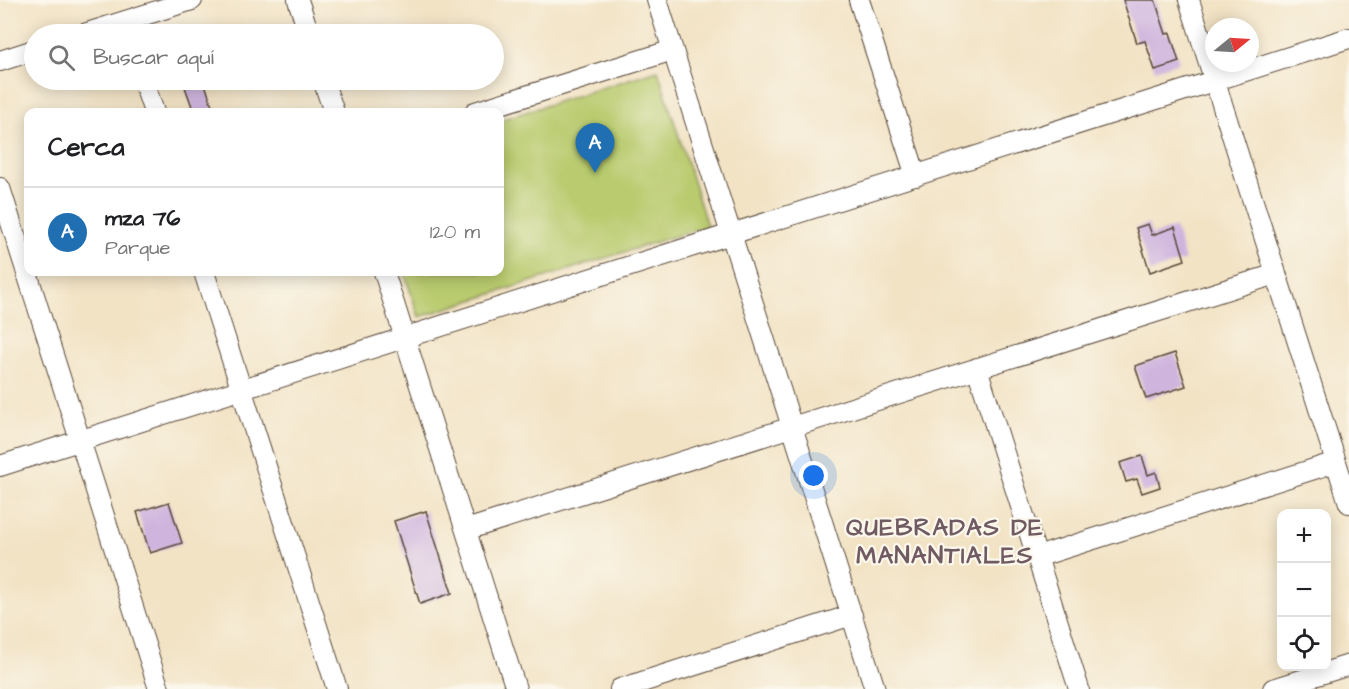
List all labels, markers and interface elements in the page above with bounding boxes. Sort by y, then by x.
north arrow [1205,18,1259,72]
search box [24,24,504,90]
icon: search [45,41,78,74]
text: Buscar aquí [93,42,214,73]
pin: A [576,124,614,173]
text: Cerca [48,129,125,165]
text: mza 76 [105,203,180,234]
text: A [61,218,74,246]
text: 120 m [430,218,480,246]
text: Parque [105,234,170,262]
your location [799,461,828,490]
map controls [1277,509,1331,671]
button: + [1277,509,1331,563]
district label: QUEBRADAS DE MANANTIALES [846,511,1044,573]
button: − [1277,563,1331,617]
button: locate [1277,617,1331,671]

